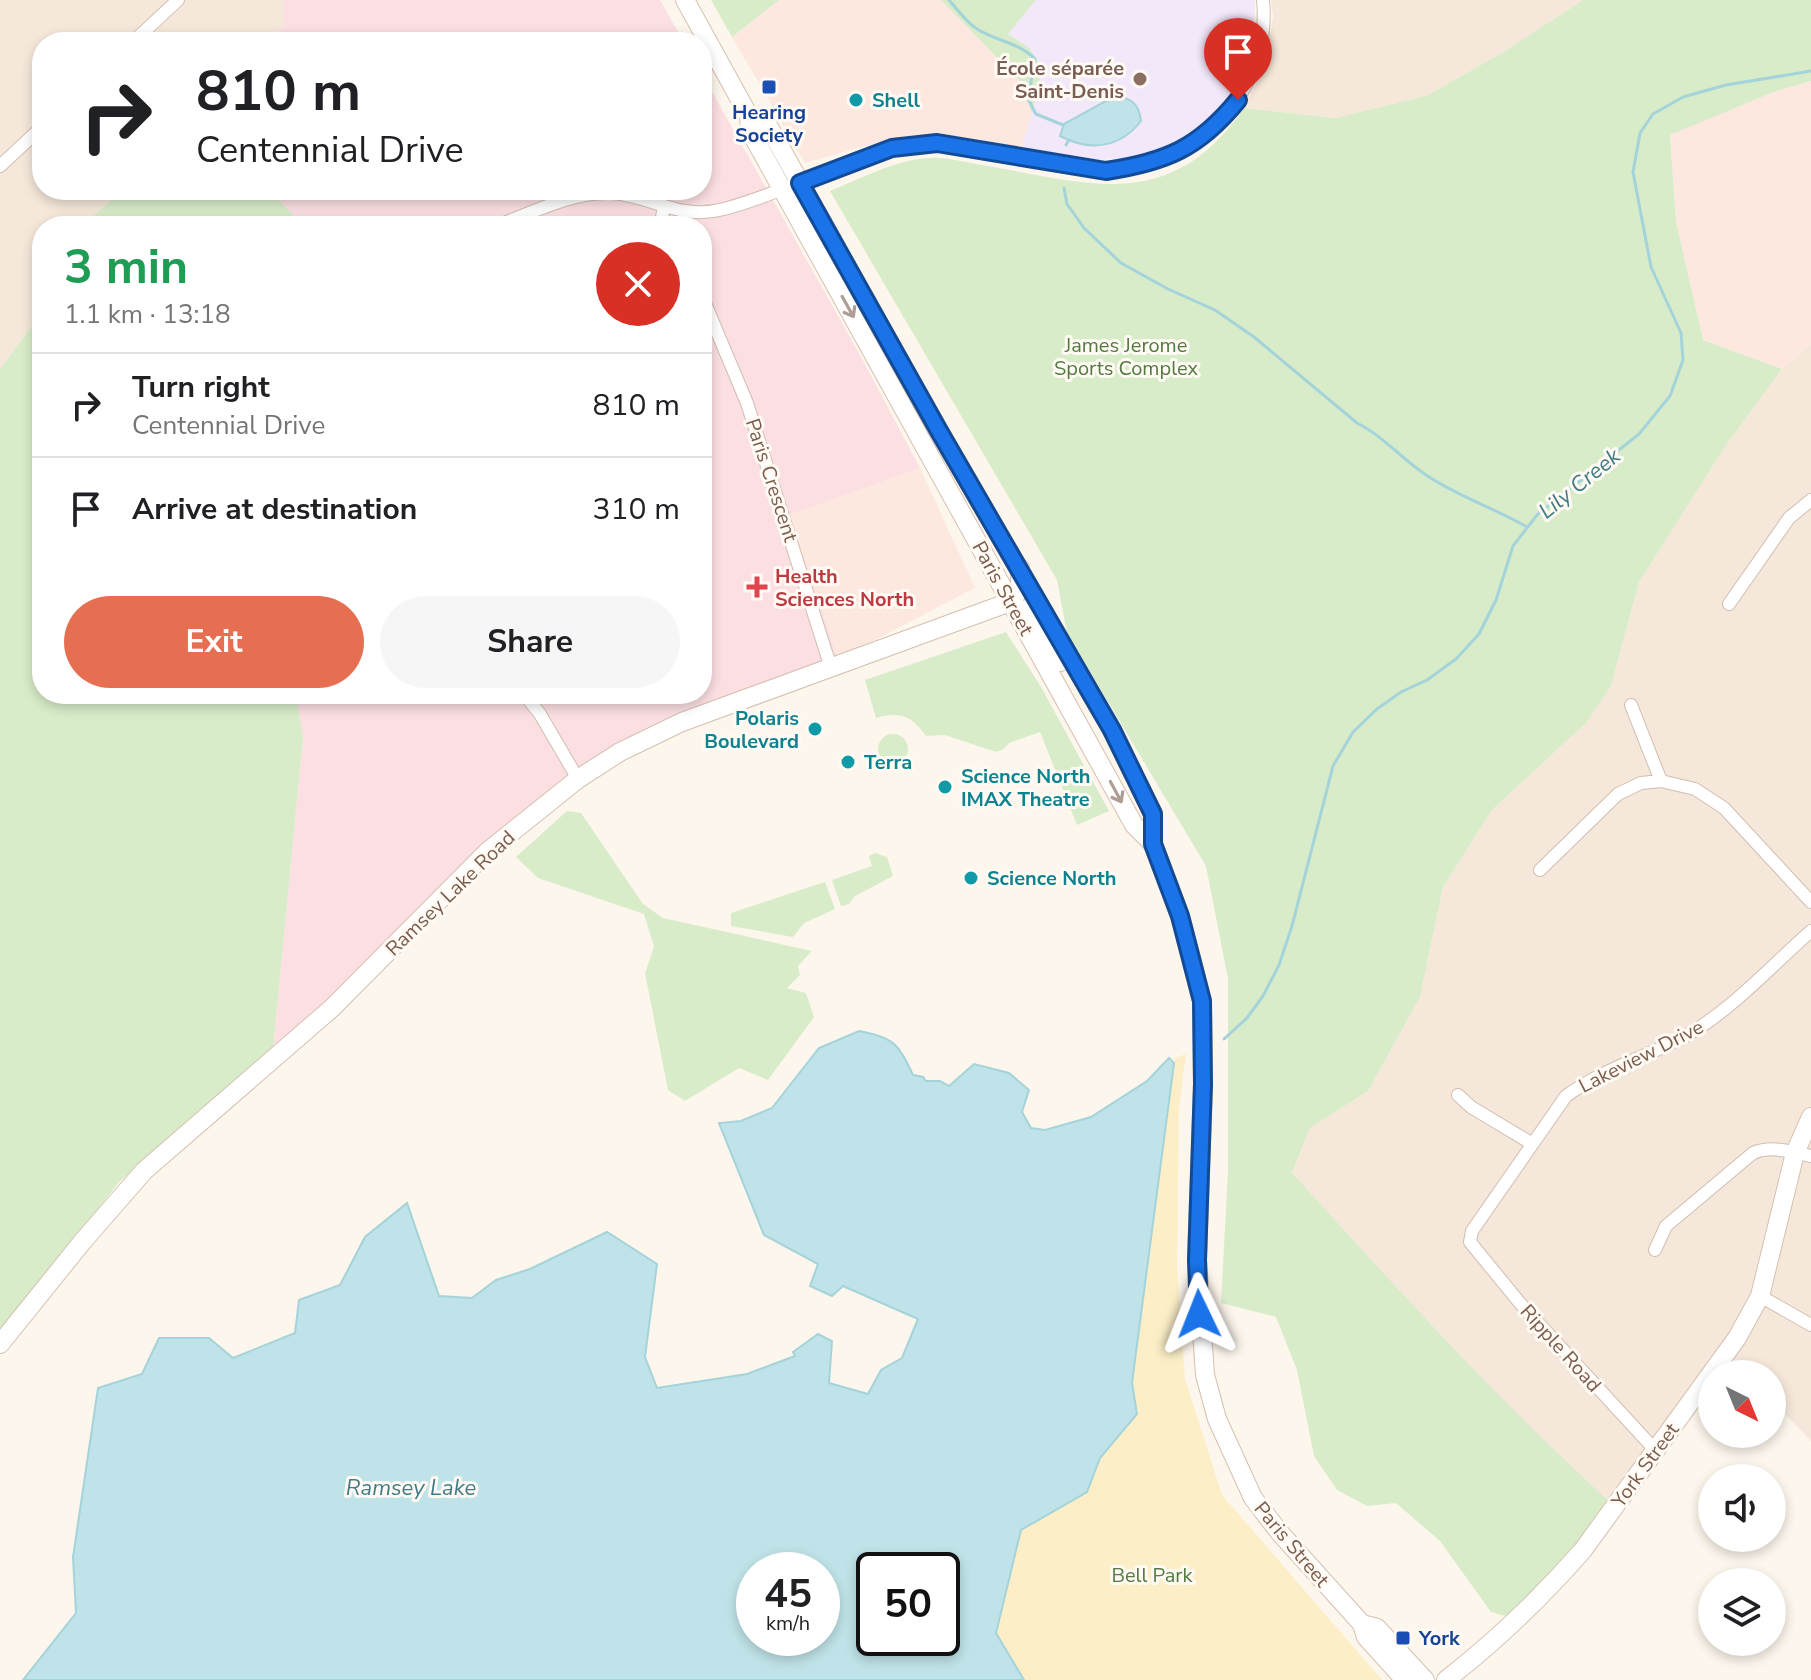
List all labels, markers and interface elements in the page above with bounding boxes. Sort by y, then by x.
pin [1204,18,1272,100]
icon: arrive [1216,30,1260,74]
text: 810 m [196,53,361,130]
place label: École séparée Saint-Denis [996,55,1124,105]
icon: right [64,64,168,168]
marker: École séparée Saint-Denis [1131,70,1149,88]
marker: Hearing Society [760,78,778,96]
place label: Shell [872,87,921,114]
marker: Shell [847,91,865,109]
place label: Hearing Society [732,99,806,149]
text: Centennial Drive [196,126,464,175]
text: 3 min [64,234,188,300]
button: close [596,242,680,326]
one-way arrow [840,295,856,318]
text: 1.1 km · 13:18 [64,297,231,332]
park label: James Jerome Sports Complex [1054,332,1199,382]
text: Turn right [132,367,270,408]
icon: right [64,383,108,427]
text: 810 m [593,385,680,426]
text: Centennial Drive [132,408,325,443]
street label: Paris Crescent [739,415,804,546]
water label: Lily Creek [1532,441,1628,526]
icon: arrive [64,487,108,531]
text: Arrive at destination [132,489,417,530]
text: 310 m [593,489,680,530]
street label: Paris Street [966,536,1040,641]
place label: Health Sciences North [775,563,914,613]
marker: Health Sciences North [746,576,768,598]
button: Exit [64,596,364,688]
button: Share [380,596,680,688]
place label: Polaris Boulevard [704,705,799,755]
marker: Polaris Boulevard [806,720,824,738]
place label: Terra [864,749,912,776]
marker: Terra [839,753,857,771]
place label: Science North IMAX Theatre [961,763,1090,813]
marker: Science North IMAX Theatre [936,778,954,796]
one-way arrow [1109,780,1125,803]
street label: Ramsey Lake Road [380,825,521,962]
place label: Science North [987,865,1116,892]
marker: Science North [962,869,980,887]
street label: Lakeview Drive [1574,1013,1708,1099]
position arrow [1157,1272,1241,1356]
street label: Ripple Road [1514,1299,1607,1398]
north arrow [1698,1360,1786,1448]
map controls [1698,1360,1786,1656]
street label: York Street [1605,1417,1686,1514]
button: sound [1698,1464,1786,1552]
water label: Ramsey Lake [346,1473,476,1503]
street label: Paris Street [1248,1496,1336,1594]
speed limit sign: 50 [856,1552,960,1656]
park label: Bell Park [1111,1562,1194,1589]
text: 45 [764,1567,812,1621]
button: layers [1698,1568,1786,1656]
text: km/h [766,1610,810,1637]
place label: York [1418,1625,1461,1652]
marker: York [1394,1629,1412,1647]

